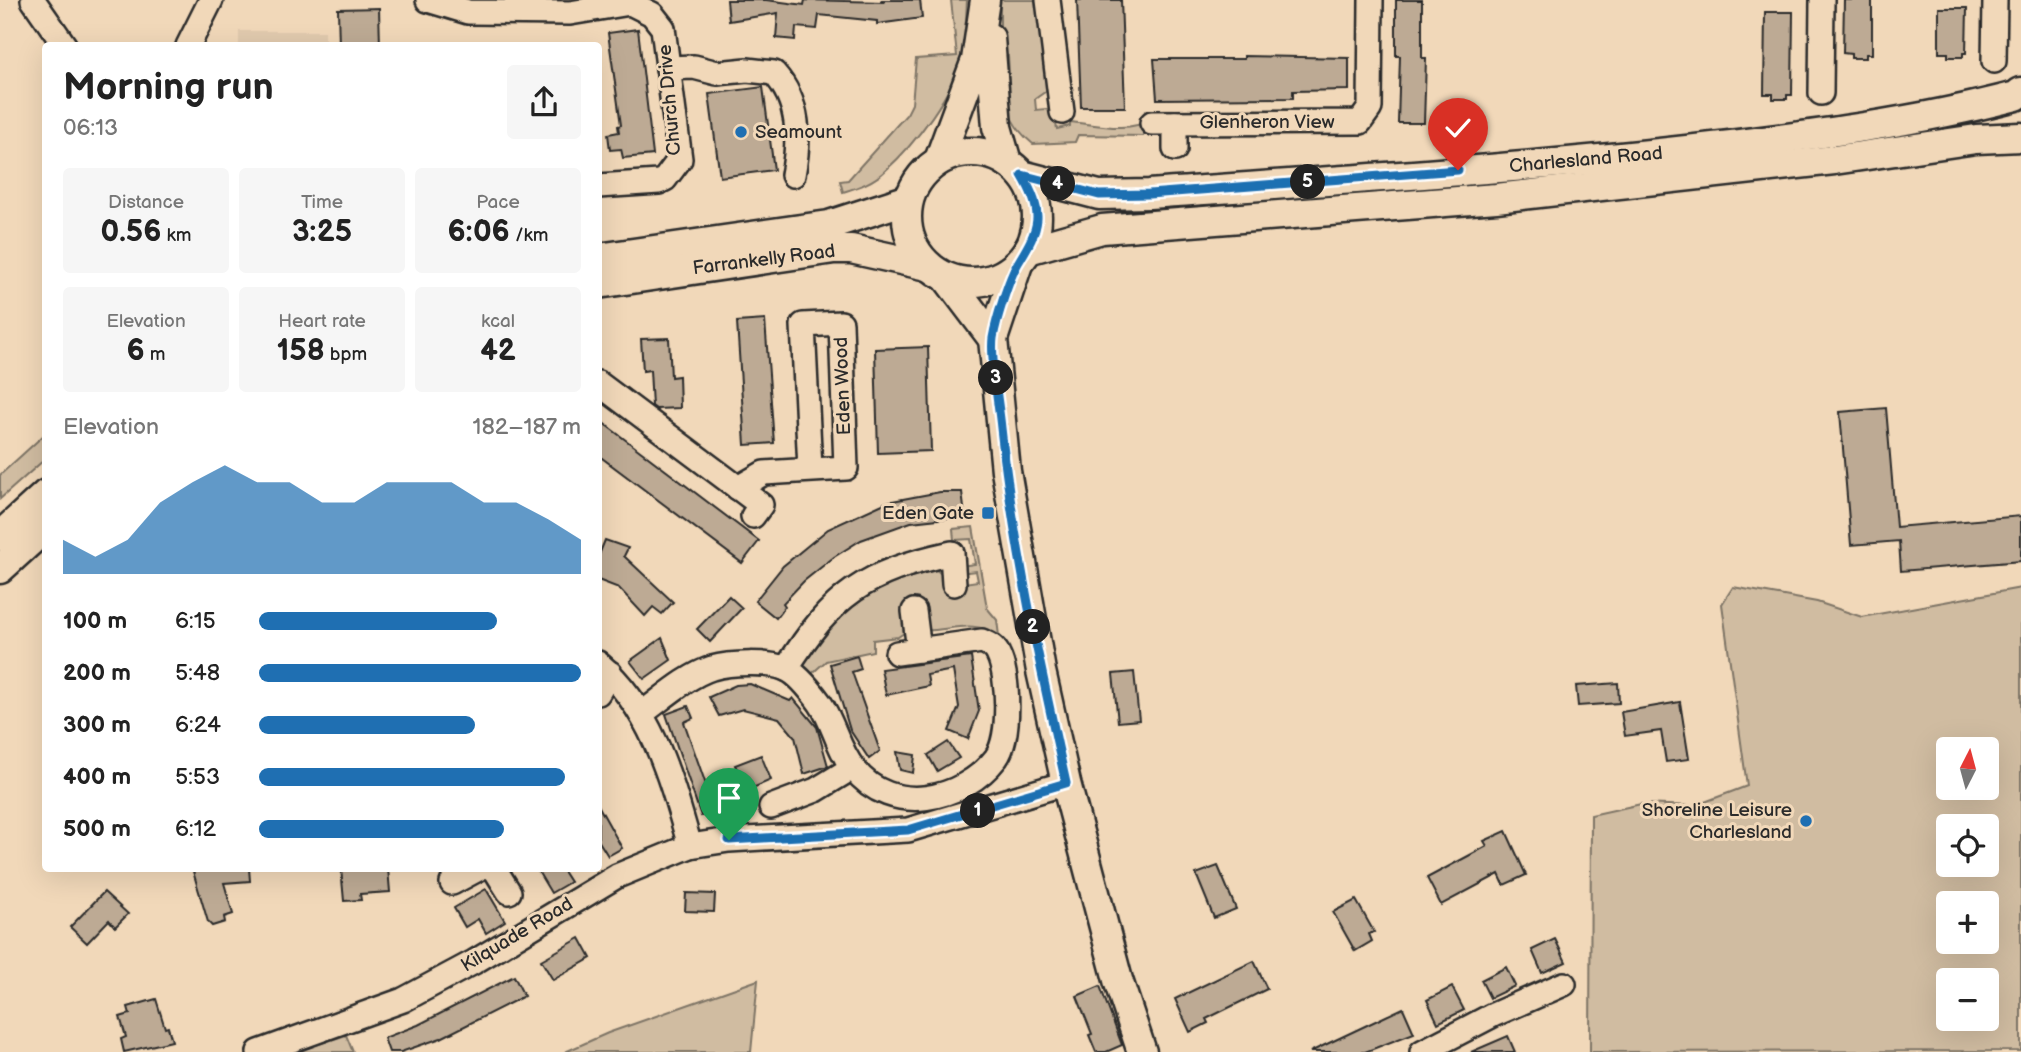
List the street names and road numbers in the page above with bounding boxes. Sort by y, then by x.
street label: Church Drive [654,44,686,156]
street label: Glenheron View [1200,111,1335,134]
street label: Charlesland Road [1508,142,1664,178]
street label: Farrankelly Road [691,240,837,280]
street label: Eden Wood [830,336,856,436]
street label: Kilquade Road [457,893,577,977]

